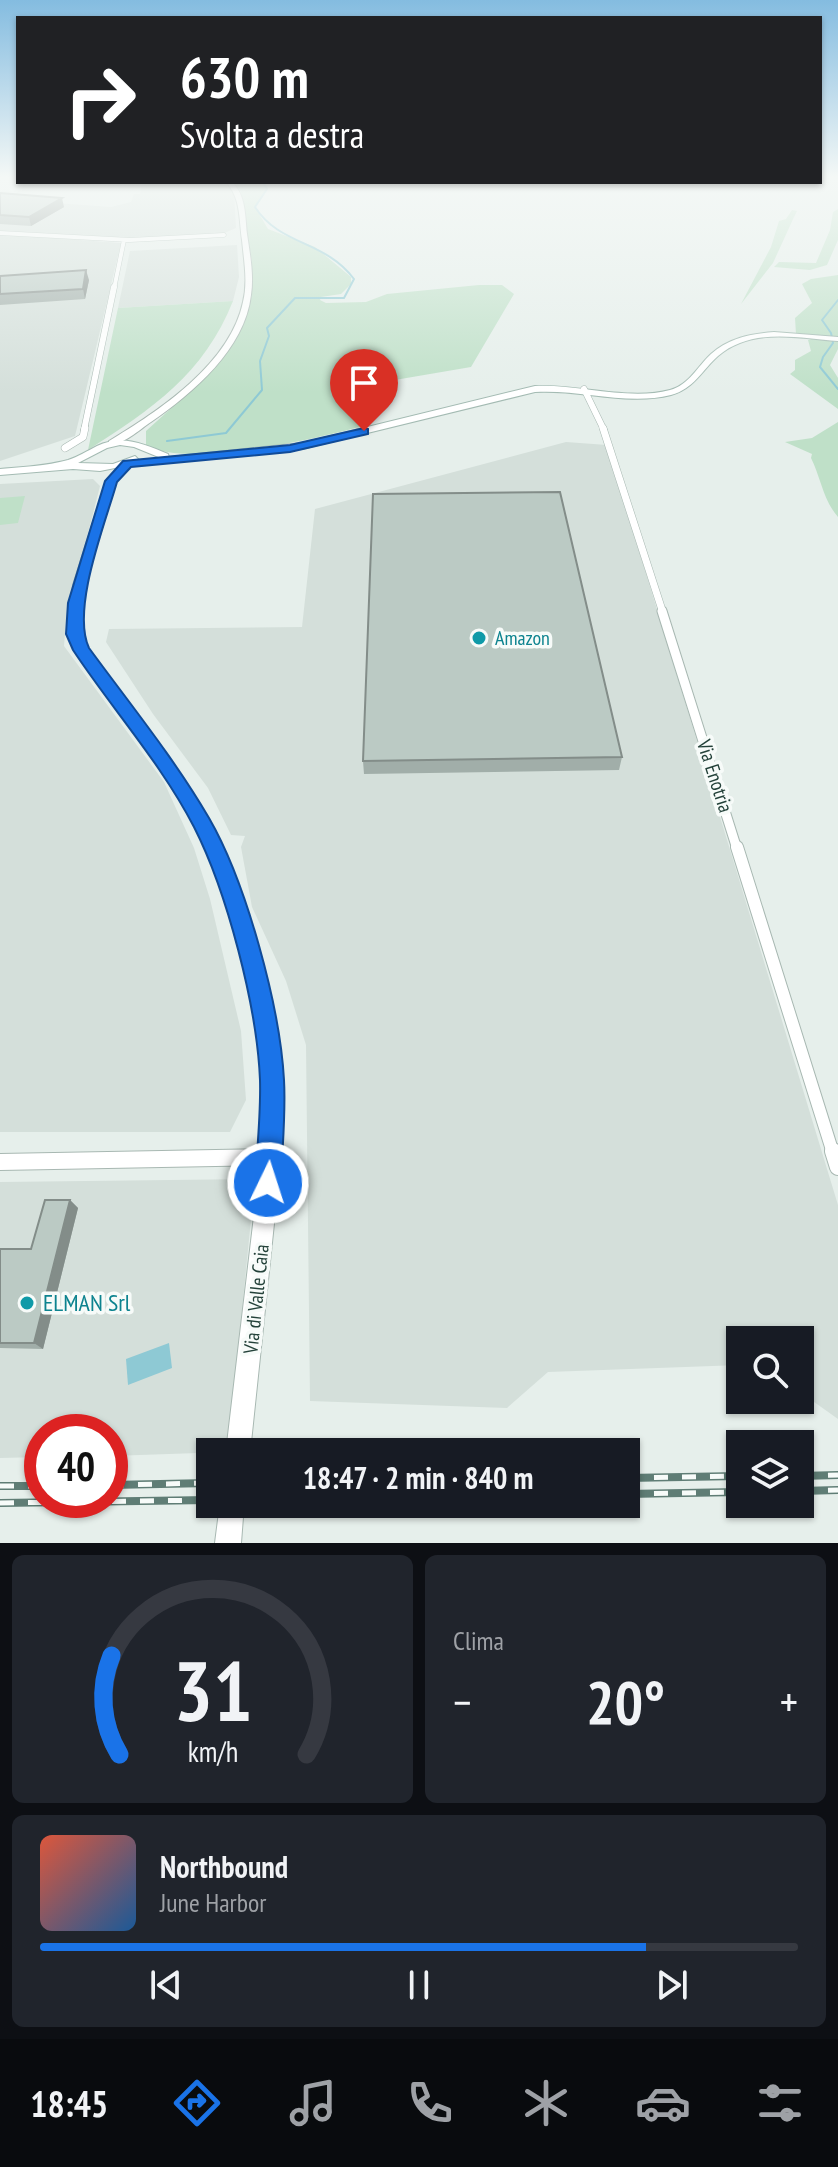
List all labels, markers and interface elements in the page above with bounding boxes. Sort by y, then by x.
text: 630 m [180,41,309,113]
icon: right [48,48,152,152]
text: Svolta a destra [180,111,364,158]
pin [330,349,398,431]
icon: arrive [342,361,386,405]
place label: Amazon [495,625,550,651]
marker: Amazon [470,629,488,647]
street label: Via Enotria [691,735,739,816]
position arrow [226,1141,310,1225]
street label: Via di Valle Caia [237,1243,275,1356]
place label: ELMAN Srl [43,1287,131,1318]
marker: ELMAN Srl [18,1294,36,1312]
map controls [726,1326,814,1518]
button: search [726,1326,814,1414]
speed limit sign: 40 [24,1414,128,1518]
button: layers [726,1430,814,1518]
text: 18:47 · 2 min · 840 m [303,1458,533,1497]
text: Clima [453,1624,504,1657]
text: 31 [173,1636,252,1744]
text: 20° [586,1663,665,1741]
text: − [453,1673,471,1730]
text: + [780,1673,798,1730]
text: km/h [187,1733,238,1770]
text: Northbound [160,1847,288,1886]
text: June Harbor [160,1886,266,1919]
icon: previous [144,1963,188,2007]
icon: pause [397,1963,441,2007]
icon: next [650,1963,694,2007]
icon: directions [169,2075,225,2131]
icon: music [285,2075,341,2131]
icon: phone [402,2075,458,2131]
icon: climate [518,2075,574,2131]
icon: car [635,2075,691,2131]
icon: filters [752,2075,808,2131]
text: 18:45 [30,2080,108,2127]

